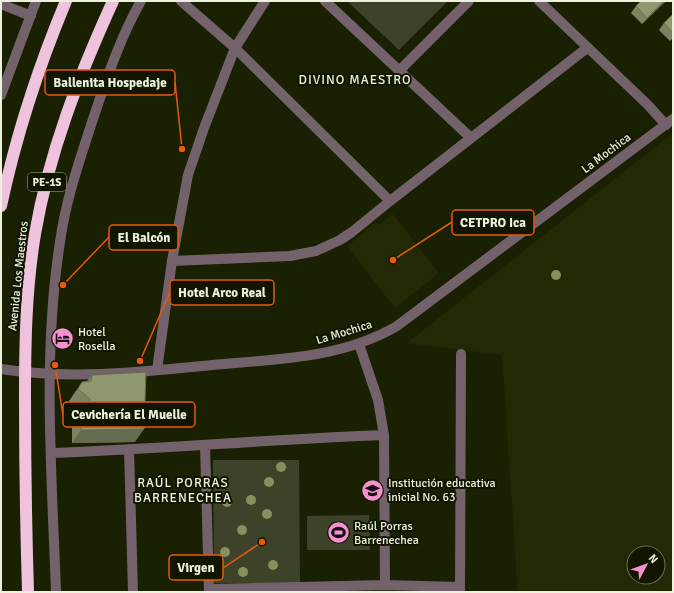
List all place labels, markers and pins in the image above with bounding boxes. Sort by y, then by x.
callout: Ballenita Hospedaje [45,70,175,95]
callout: CETPRO Ica [452,210,534,235]
callout: El Balcón [109,225,178,250]
callout: Hotel Arco Real [170,280,274,305]
place label: Hotel Rosella [78,325,116,354]
hotel icon: Hotel Rosella [49,326,75,352]
callout: Cevichería El Muelle [63,402,195,427]
place label: Institución educativa inicial No. 63 [388,476,495,505]
school or university icon: Institución educativa inicial No. 63 [360,477,386,503]
place label: Raúl Porras Barrenechea [354,519,419,548]
sports icon: Raúl Porras Barrenechea [325,520,351,546]
callout: Virgen [169,555,223,580]

